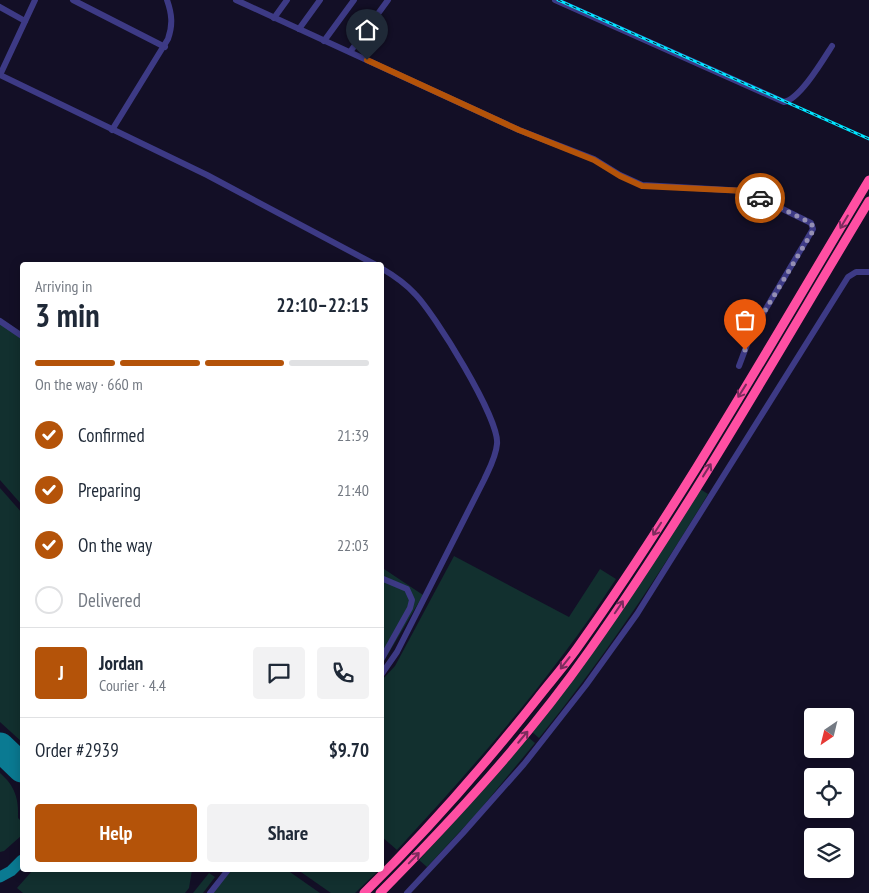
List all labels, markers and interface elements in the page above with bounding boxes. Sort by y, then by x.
pin [346,9,388,60]
icon: home [353,16,381,44]
courier [735,173,785,223]
icon: car [746,184,774,212]
one-way arrow [838,214,848,228]
text: Arriving in [35,276,92,296]
text: 22:10–22:15 [276,293,369,317]
text: 3 min [35,294,100,336]
pin [724,299,766,350]
icon: bag [731,306,759,334]
text: On the way · 660 m [35,374,143,394]
one-way arrow [737,384,747,398]
icon: check [35,421,63,449]
text: Confirmed [78,423,145,447]
text: 21:39 [337,425,369,445]
one-way arrow [701,463,712,477]
icon: check [35,476,63,504]
text: Preparing [78,478,141,502]
text: 21:40 [337,480,369,500]
one-way arrow [652,522,662,536]
icon: check [35,531,63,559]
text: On the way [78,533,152,557]
text: 22:03 [337,535,369,555]
text: Delivered [78,588,141,612]
one-way arrow [614,600,624,614]
button: chat [253,647,305,699]
button: phone [317,647,369,699]
text: Jordan [99,651,143,675]
one-way arrow [560,657,571,670]
text: J [58,661,64,685]
text: Courier · 4.4 [99,675,166,695]
north arrow [804,708,854,758]
map controls [804,708,854,878]
one-way arrow [517,731,528,744]
text: Order #2939 [35,738,119,762]
text: $9.70 [329,738,369,762]
button: locate [804,768,854,818]
button: Help [35,804,197,862]
button: Share [207,804,369,862]
button: layers [804,828,854,878]
one-way arrow [408,852,420,865]

